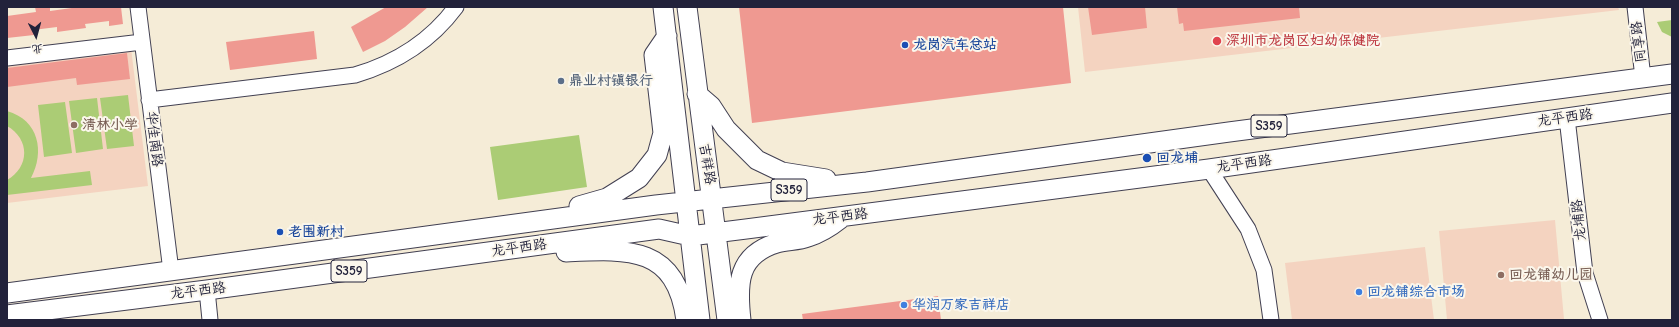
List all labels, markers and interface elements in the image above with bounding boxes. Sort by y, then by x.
north arrow [16,16,56,56]
street label: 同享路 [1628,20,1650,64]
place label: 深圳市龙岗区妇幼保健院 [1226,33,1380,49]
marker: 深圳市龙岗区妇幼保健院 [1211,35,1223,47]
place label: 龙岗汽车总站 [913,37,997,53]
marker: 龙岗汽车总站 [900,40,910,50]
text: 北 [31,41,43,55]
place label: 鼎业村镇银行 [569,73,653,89]
marker: 鼎业村镇银行 [556,76,566,86]
street label: 龙平西路 [1536,106,1594,130]
street label: 华佳南路 [142,110,166,168]
road number: S359 [1251,115,1287,137]
place label: 清林小学 [82,117,138,133]
marker: 清林小学 [69,120,79,130]
street label: 吉祥路 [695,142,719,186]
place label: 回龙埔 [1156,150,1198,166]
marker: 回龙埔 [1141,152,1153,164]
street label: 龙平西路 [1215,152,1273,176]
road number: S359 [771,179,807,201]
street label: 龙埔路 [1568,198,1590,242]
street label: 龙平西路 [811,205,869,229]
place label: 老围新村 [288,224,344,240]
marker: 老围新村 [275,227,285,237]
street label: 龙平西路 [490,236,548,260]
road number: S359 [331,260,367,282]
place label: 回龙铺幼儿园 [1509,267,1593,283]
marker: 回龙铺幼儿园 [1496,270,1506,280]
street label: 龙平西路 [169,279,227,303]
place label: 回龙铺综合市场 [1367,284,1465,300]
marker: 回龙铺综合市场 [1354,287,1364,297]
place label: 华润万家吉祥店 [912,297,1010,313]
marker: 华润万家吉祥店 [899,300,909,310]

